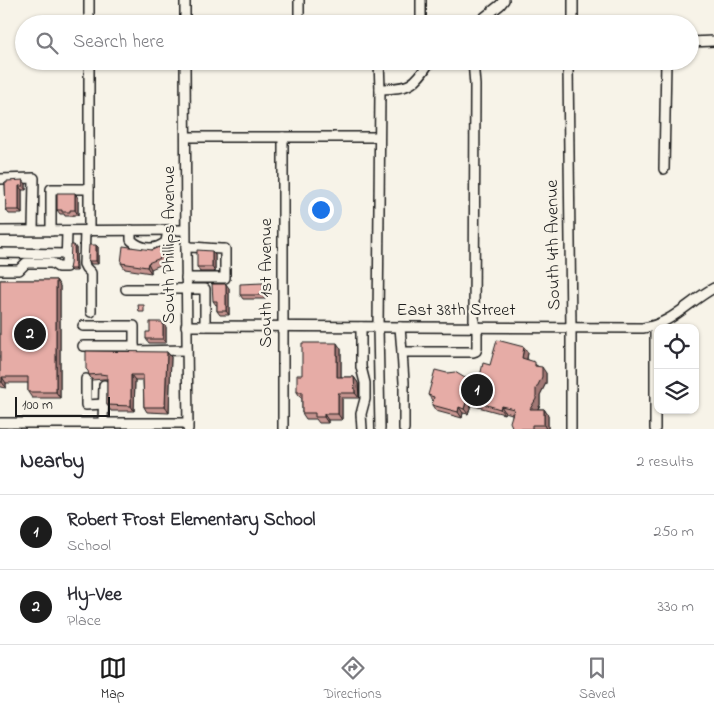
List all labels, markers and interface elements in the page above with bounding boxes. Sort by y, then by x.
search box [15,15,699,70]
icon: search [33,29,61,57]
text: Search here [73,29,164,56]
street label: South Phillips Avenue [157,165,183,324]
street label: South 4th Avenue [540,179,568,311]
your location [308,197,334,223]
street label: South 1st Avenue [254,217,280,348]
street label: East 38th Street [397,298,515,324]
pin: 2 [14,315,46,353]
map controls [654,324,699,414]
button: locate [654,324,699,369]
button: layers [654,369,699,414]
pin: 1 [461,371,493,409]
scale bar [15,394,110,417]
text: 100 m [22,395,53,416]
text: Nearby [20,447,84,477]
text: 2 results [636,450,694,474]
text: Robert Frost Elementary School [67,507,315,534]
text: 1 [33,520,39,544]
text: 250 m [654,520,694,544]
text: School [67,534,111,558]
text: Hy-Vee [67,582,122,609]
text: 2 [32,595,40,619]
text: 330 m [657,595,694,619]
text: Place [67,609,101,633]
tab: Map [99,654,127,705]
tab: Directions [324,654,382,705]
tab: Saved [579,654,615,705]

